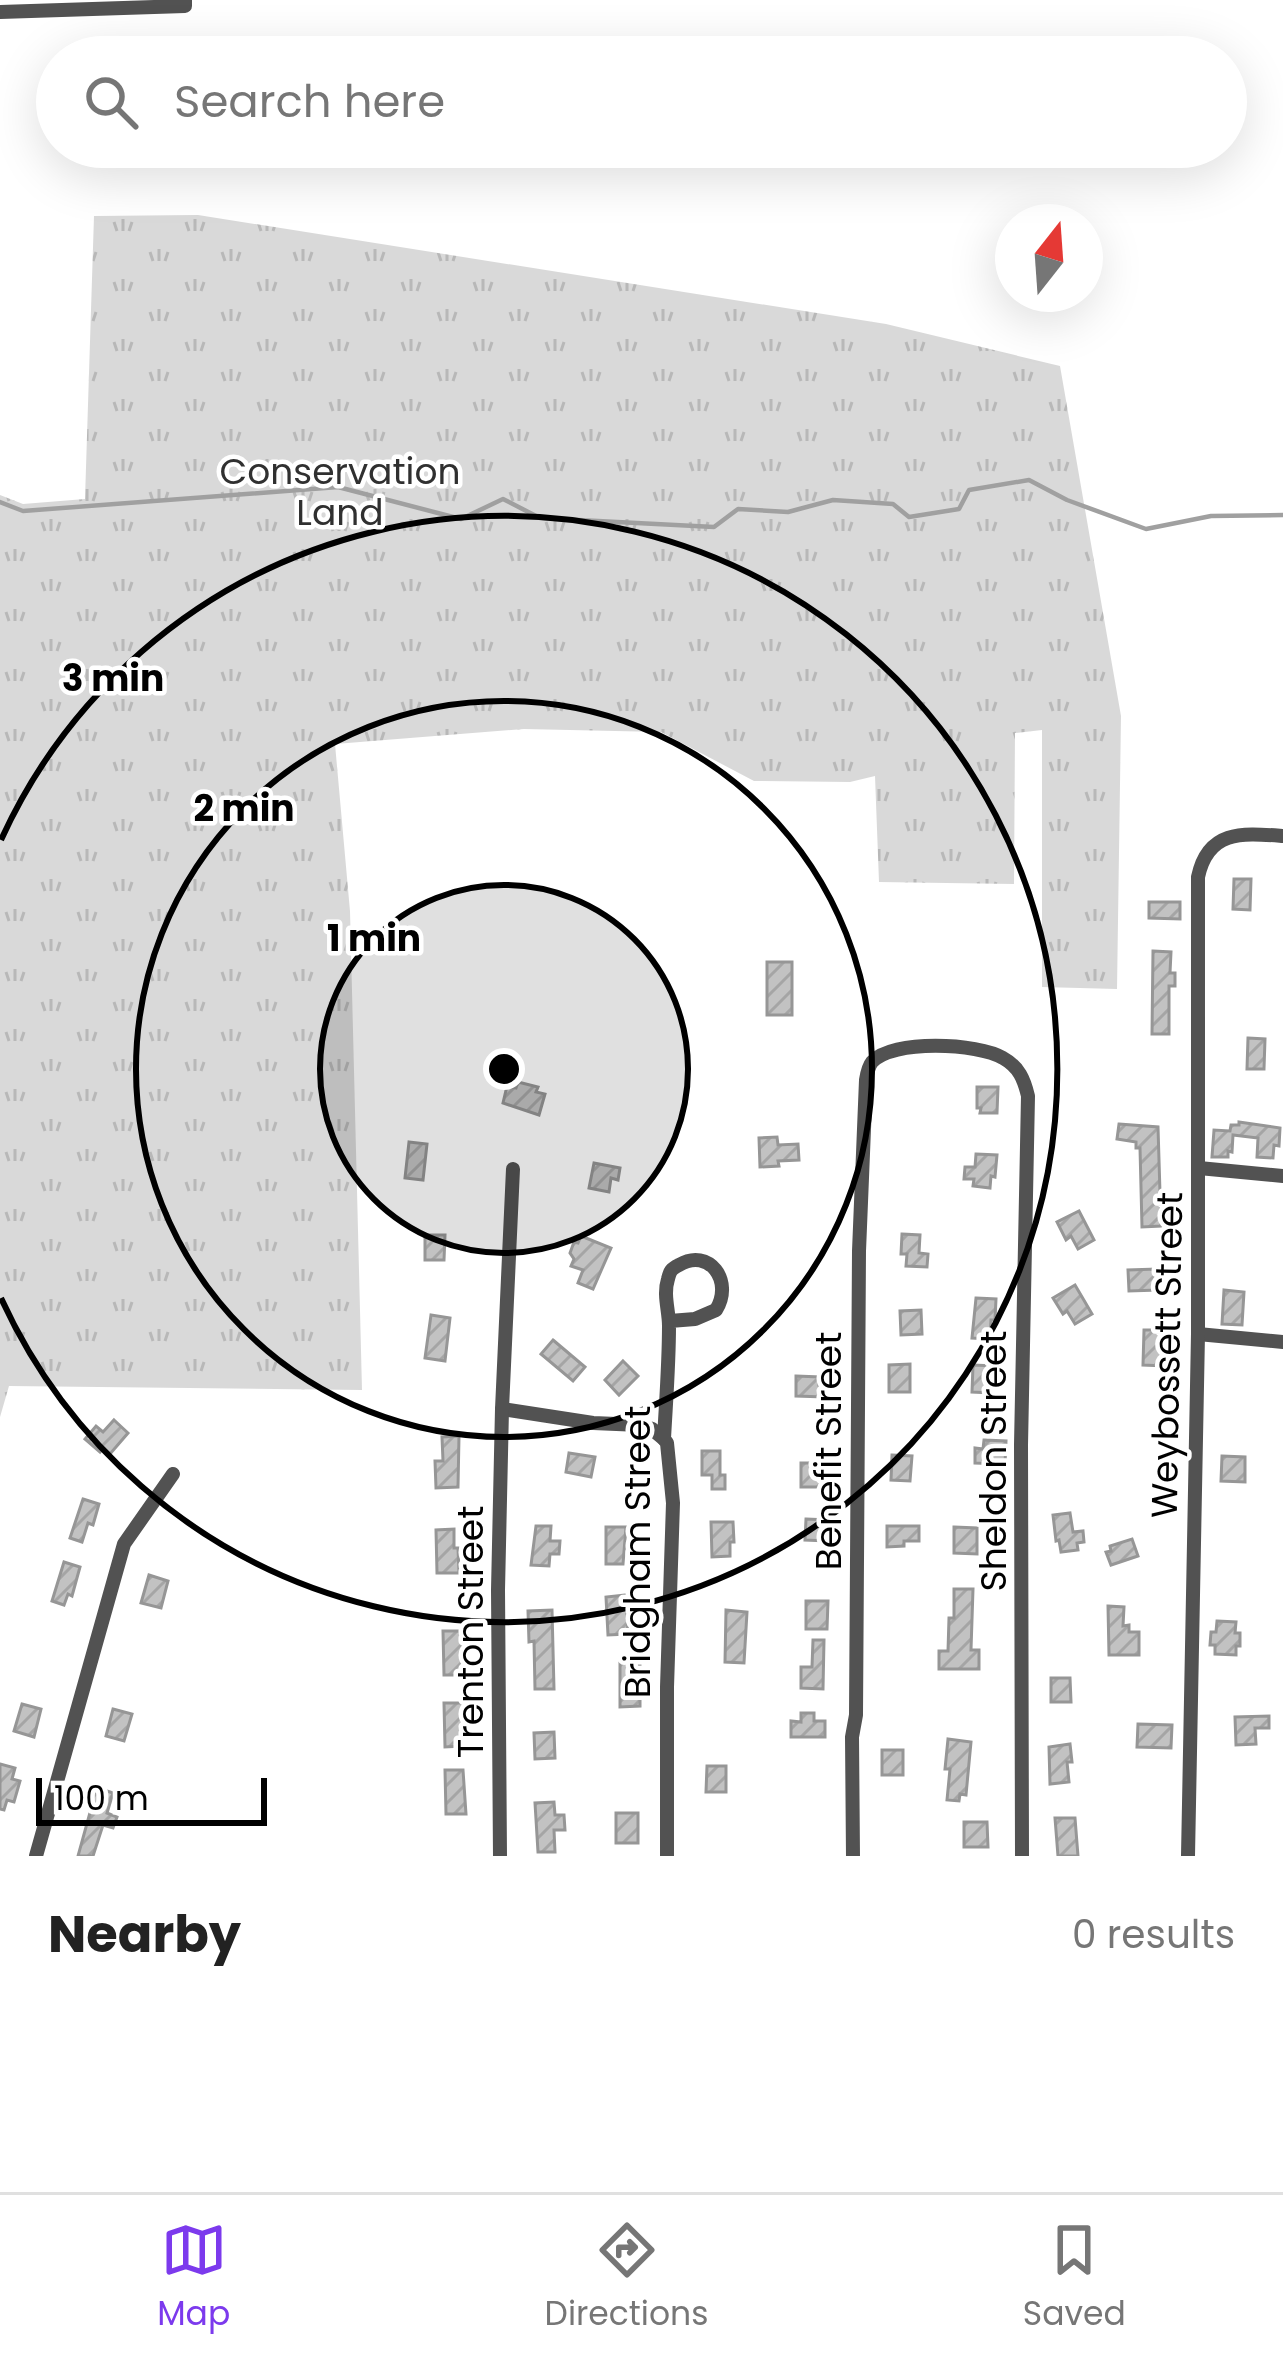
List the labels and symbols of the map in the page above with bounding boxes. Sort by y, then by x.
north arrow [995,204,1103,312]
park label: Conservation Land [220,446,460,538]
text: 3 min [62,653,164,704]
text: 2 min [193,783,295,834]
text: 1 min [327,913,421,964]
centre of rings [483,1048,525,1090]
street label: Weybossett Street [1139,1191,1195,1519]
street label: Sheldon Street [968,1331,1019,1591]
street label: Benefit Street [803,1332,854,1570]
street label: Bridgham Street [612,1406,663,1698]
street label: Trenton Street [445,1506,496,1758]
scale bar [36,1772,267,1825]

